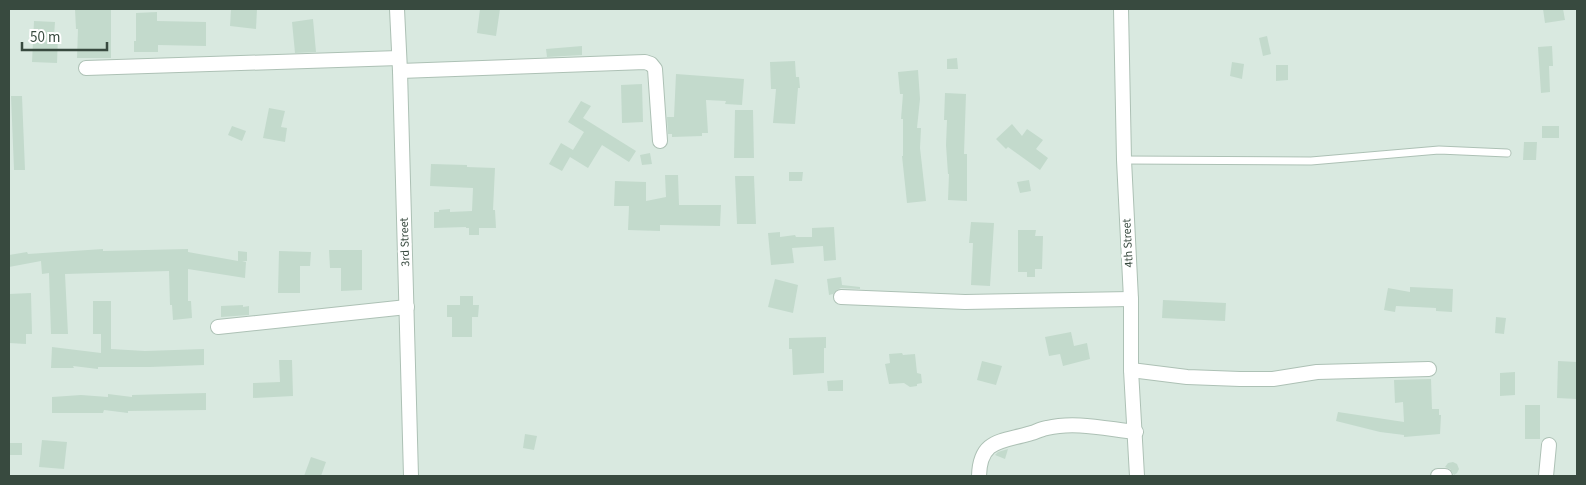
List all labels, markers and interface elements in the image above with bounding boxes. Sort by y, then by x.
scale bar [22,20,108,52]
text: 50 m [30,27,60,48]
street label: 3rd Street [396,217,414,267]
street label: 4th Street [1118,218,1138,268]

